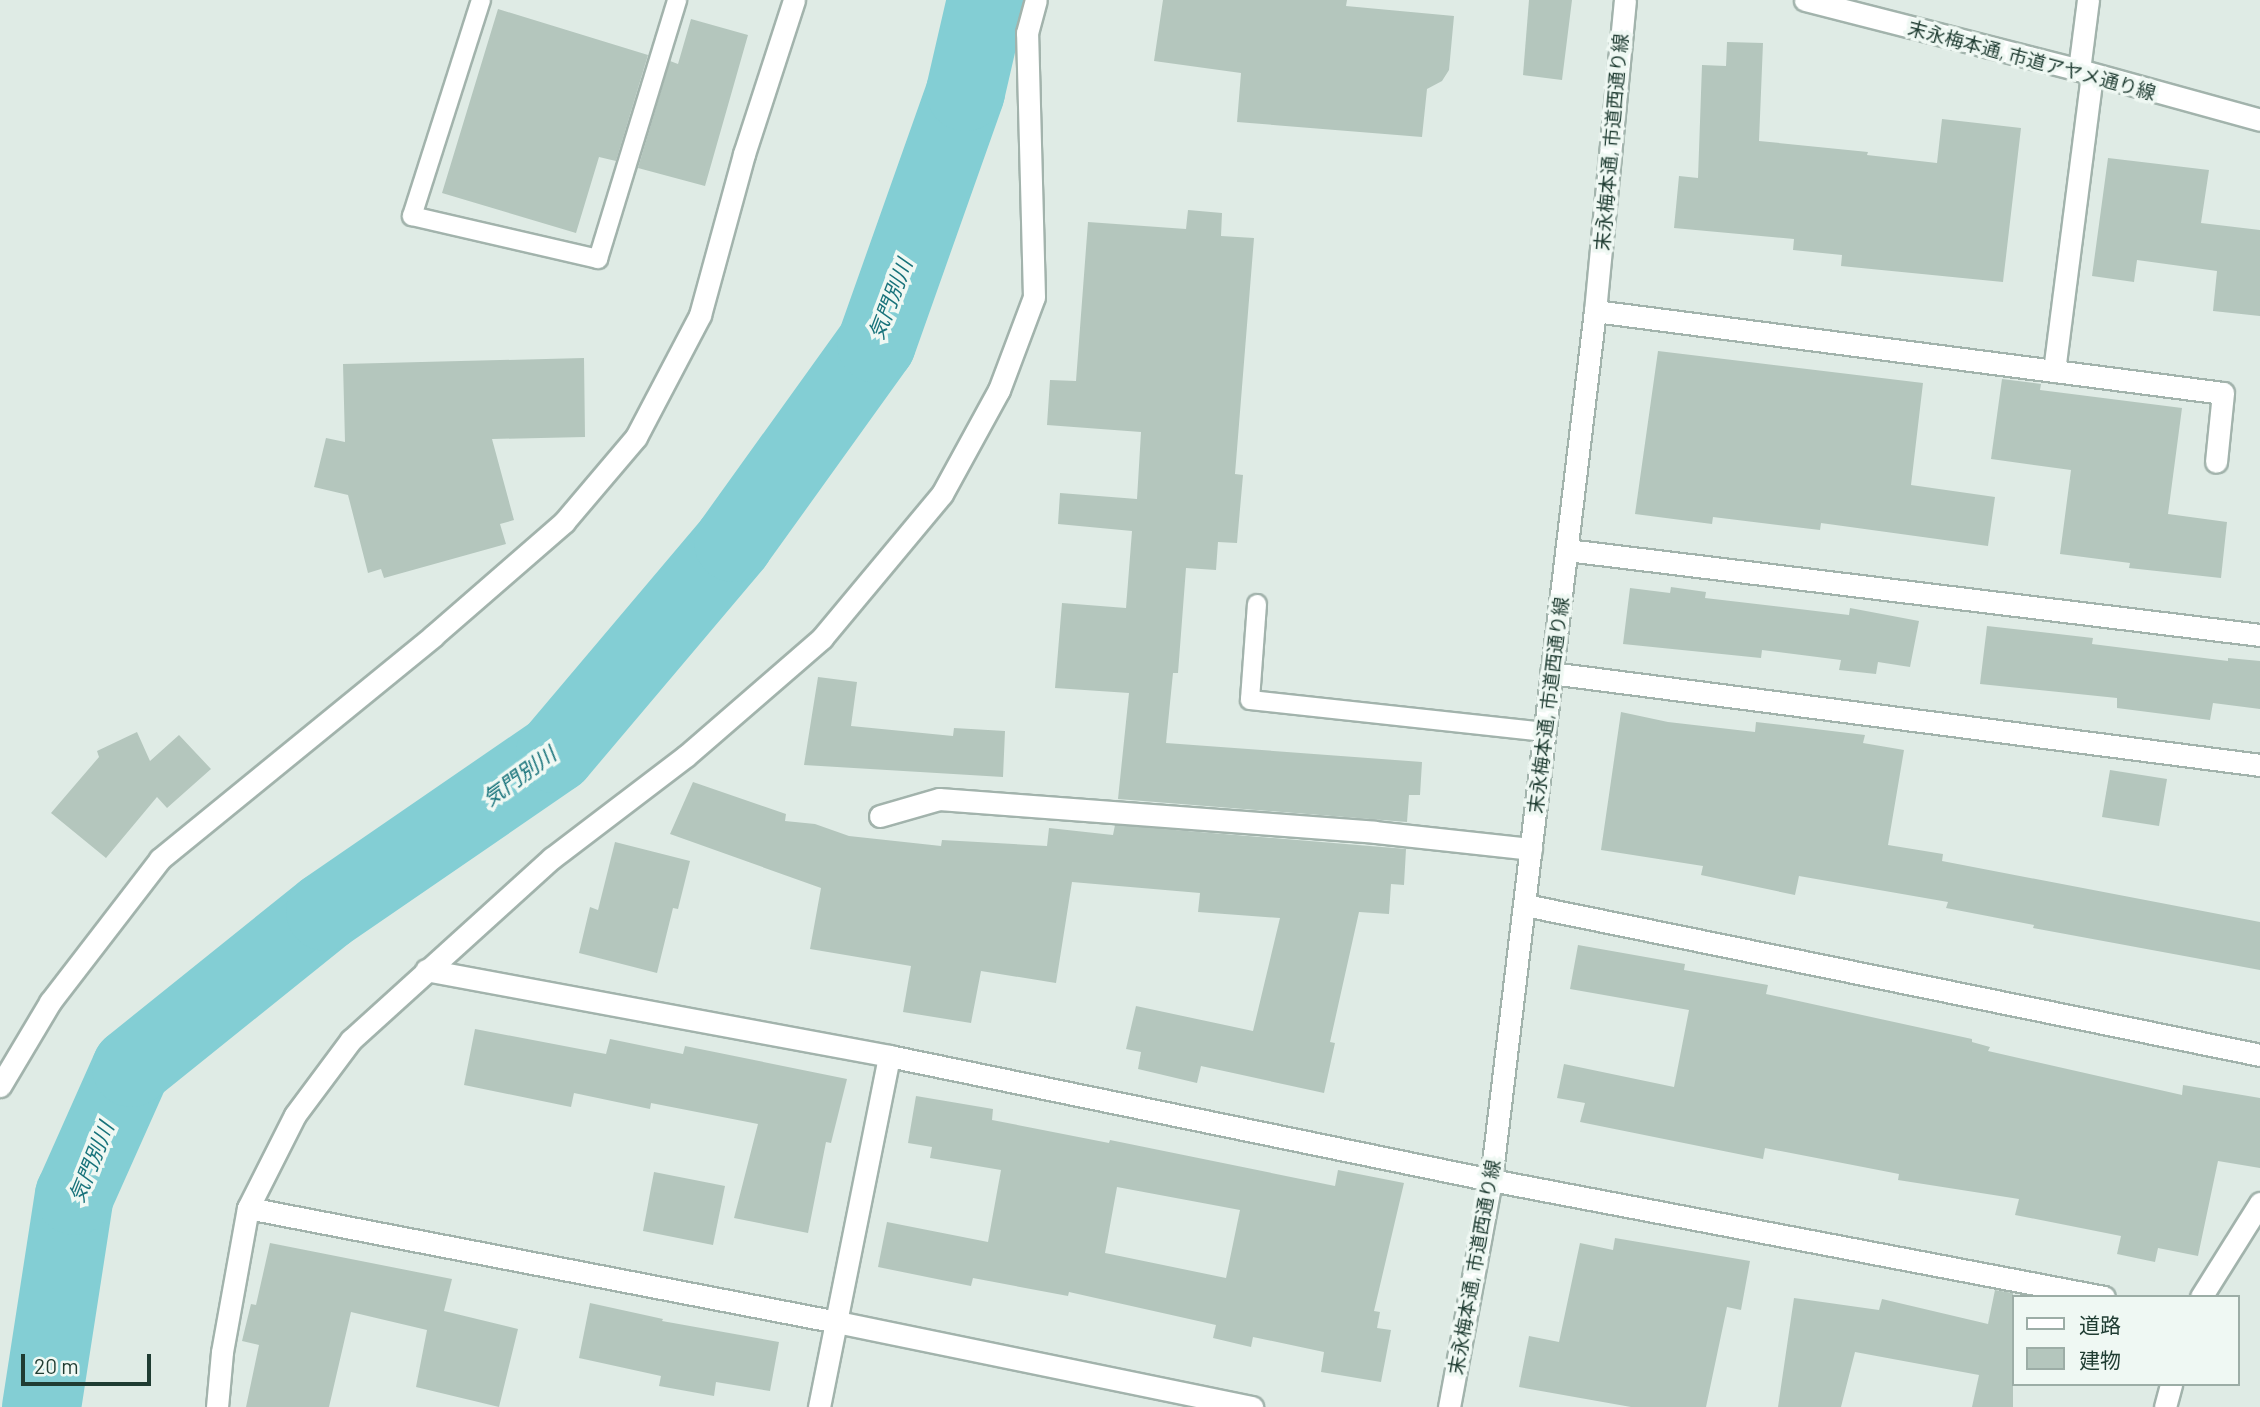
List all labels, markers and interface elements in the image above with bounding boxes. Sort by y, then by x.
street label: 末永梅本通, 市道アヤメ通り線 [1905,16,2159,104]
street label: 末永梅本通, 市道西通り線 [1590,33,1632,251]
water label: 気門別川 [863,255,917,343]
street label: 末永梅本通, 市道西通り線 [1523,596,1573,814]
water label: 気門別川 [478,741,560,811]
water label: 気門別川 [64,1118,118,1206]
street label: 末永梅本通, 市道西通り線 [1444,1158,1504,1376]
legend [2011,1295,2239,1386]
text: 道路 [2079,1312,2121,1337]
scale bar [24,1340,154,1384]
text: 建物 [2079,1347,2121,1372]
text: 20 m [34,1353,79,1378]

